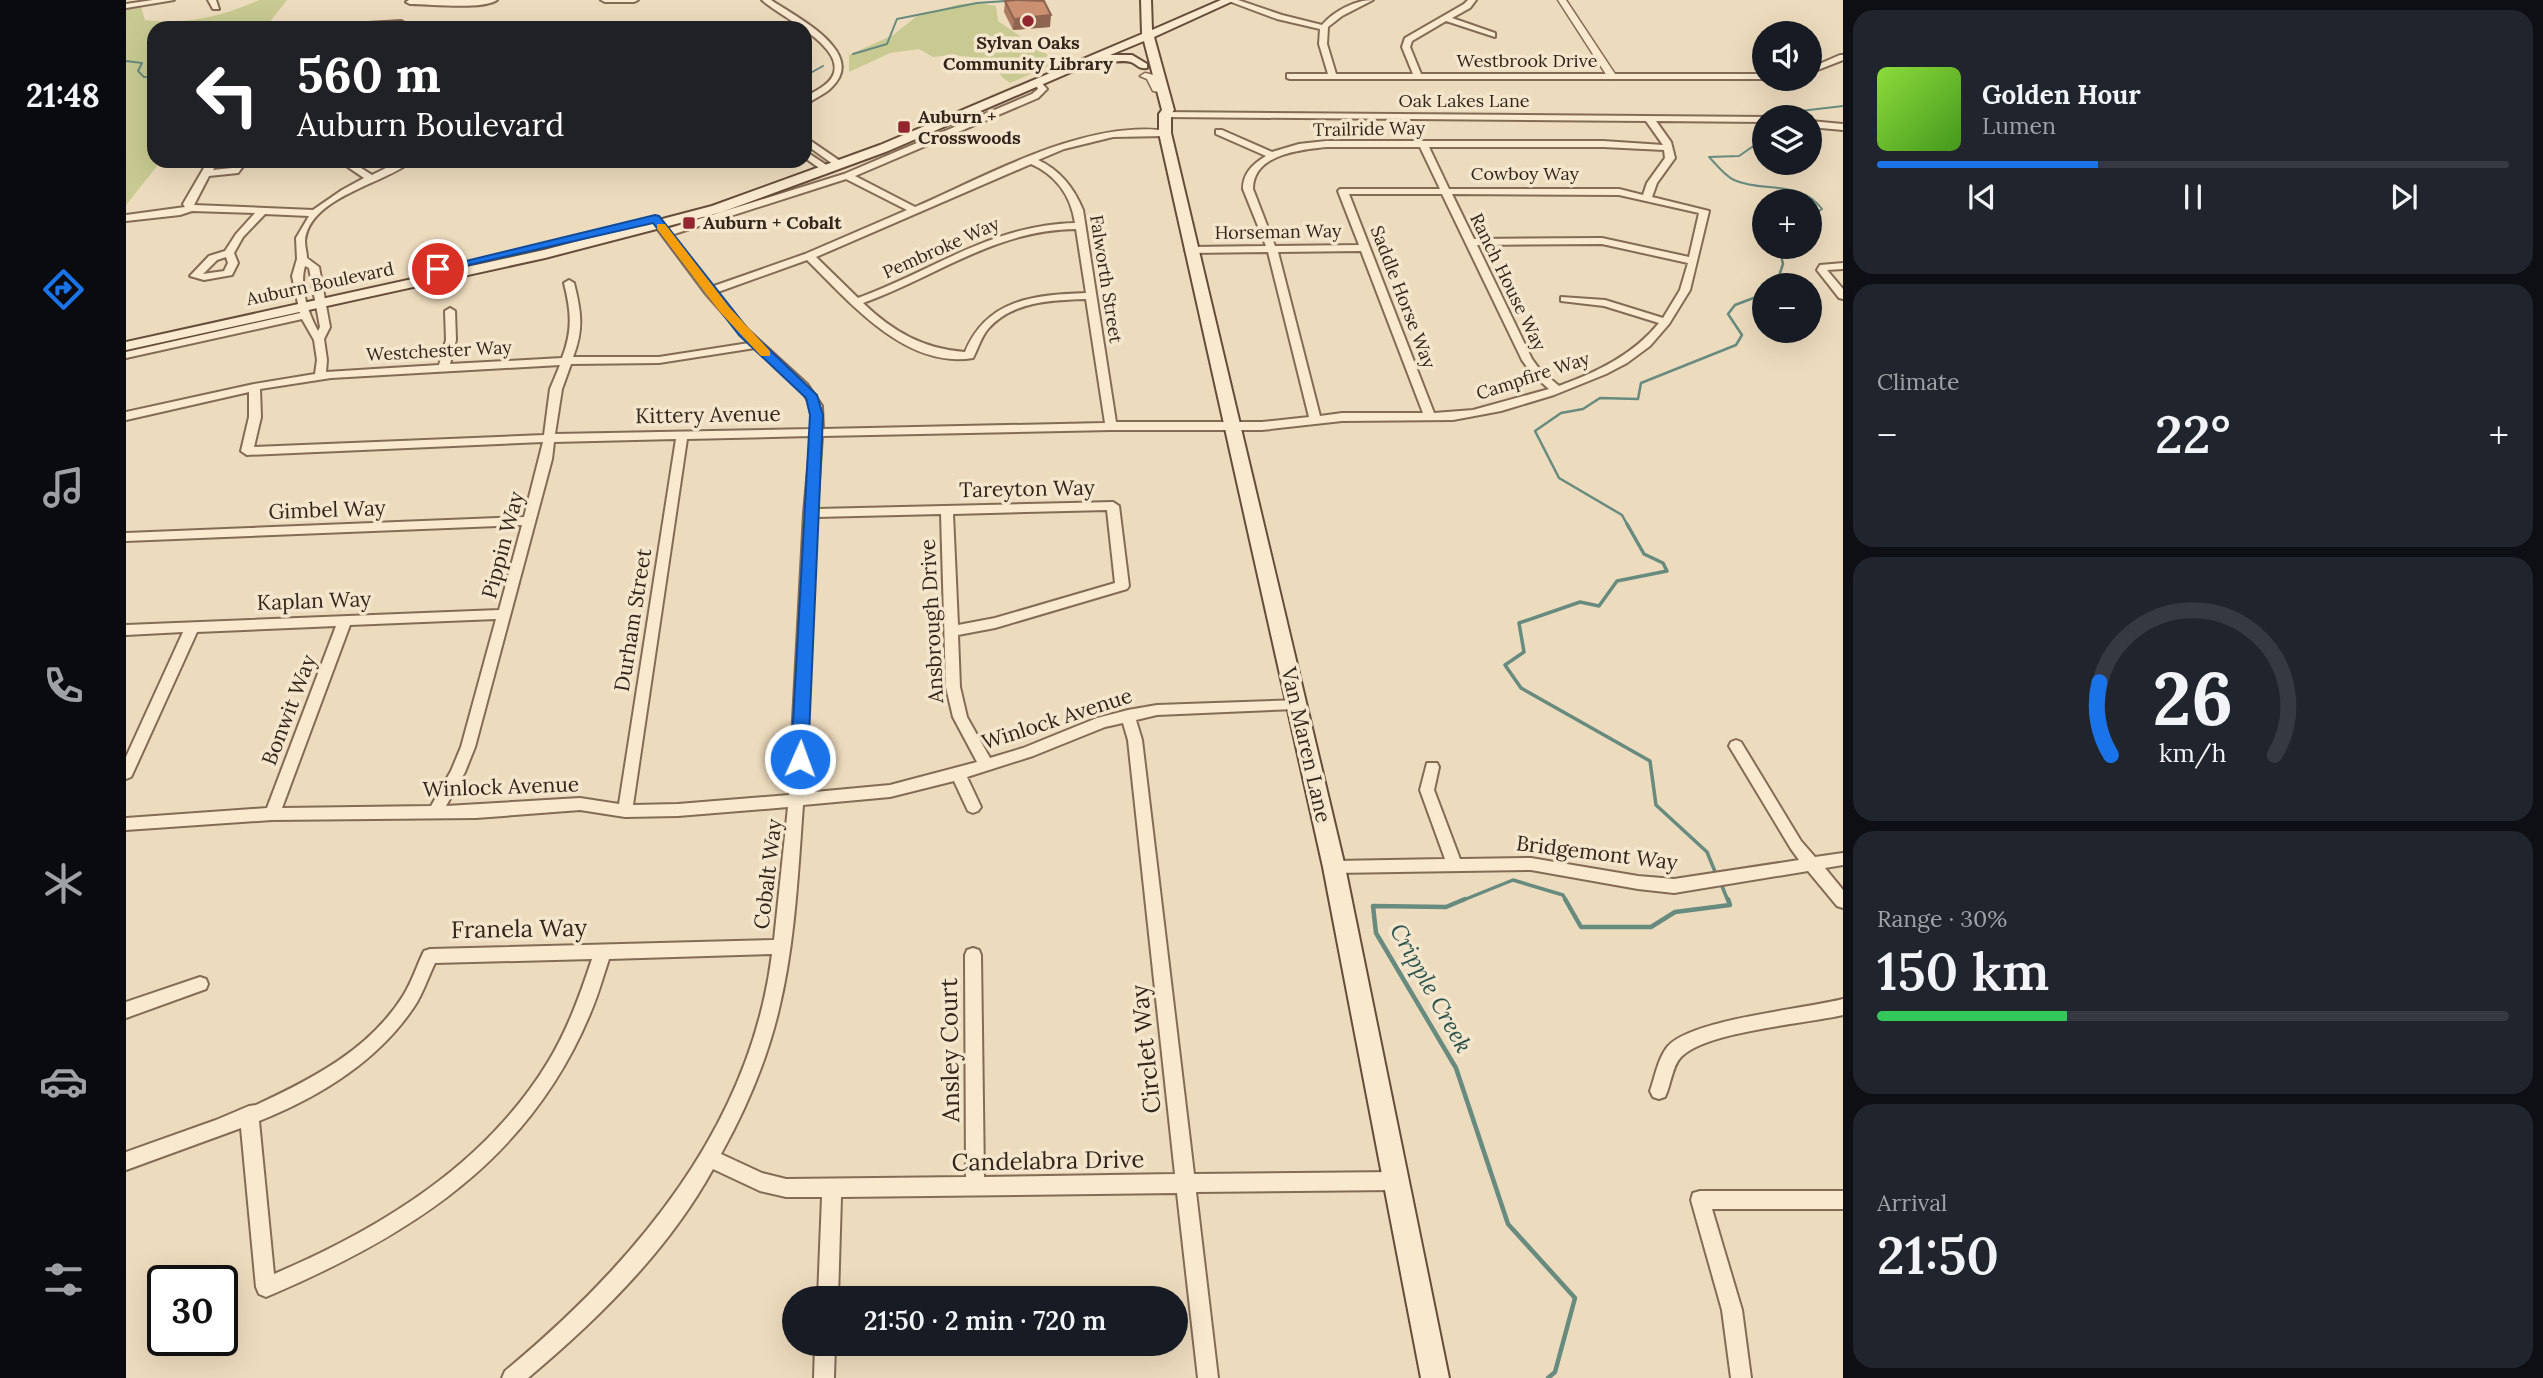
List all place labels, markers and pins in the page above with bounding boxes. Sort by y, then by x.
marker: Sylvan Oaks Community Library [1020,13,1036,29]
place label: Sylvan Oaks Community Library [943,31,1113,75]
place label: Auburn + Crosswoods [918,105,1021,149]
marker: Auburn + Crosswoods [896,119,912,135]
place label: Auburn + Cobalt [703,211,842,234]
marker: Auburn + Cobalt [681,215,697,231]
pin [408,239,468,299]

